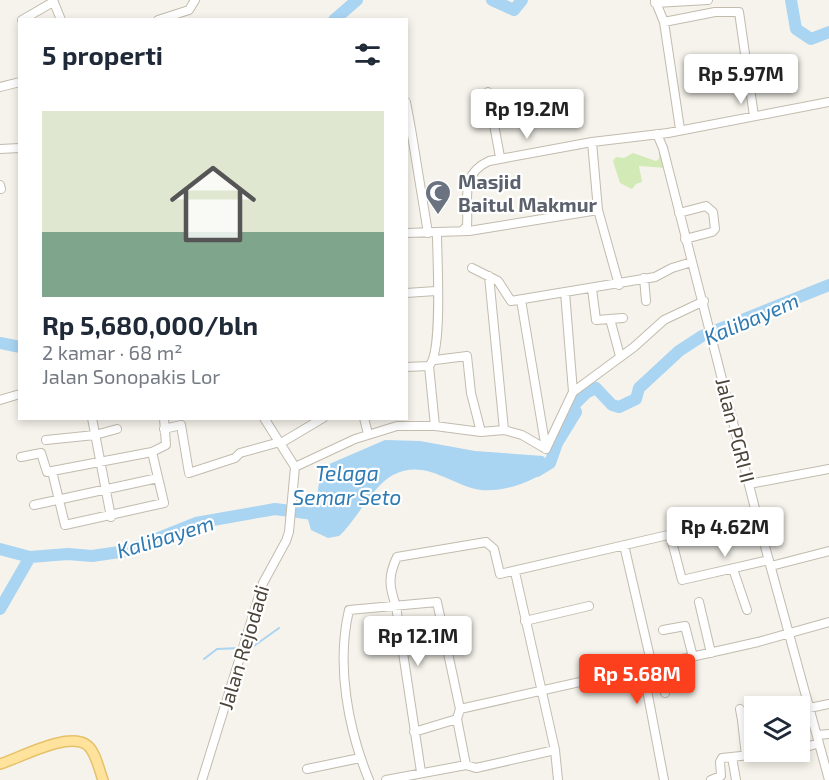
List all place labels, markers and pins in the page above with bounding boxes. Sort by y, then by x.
pin: Rp 5.97M [679,54,803,105]
pin: Rp 19.2M [465,89,589,140]
place label: Masjid Baitul Makmur [458,169,598,216]
mosque icon: Masjid Baitul Makmur [423,178,453,216]
pin: Rp 4.62M [663,507,787,558]
pin: Rp 12.1M [356,616,480,667]
pin: Rp 5.68M [575,654,699,705]

